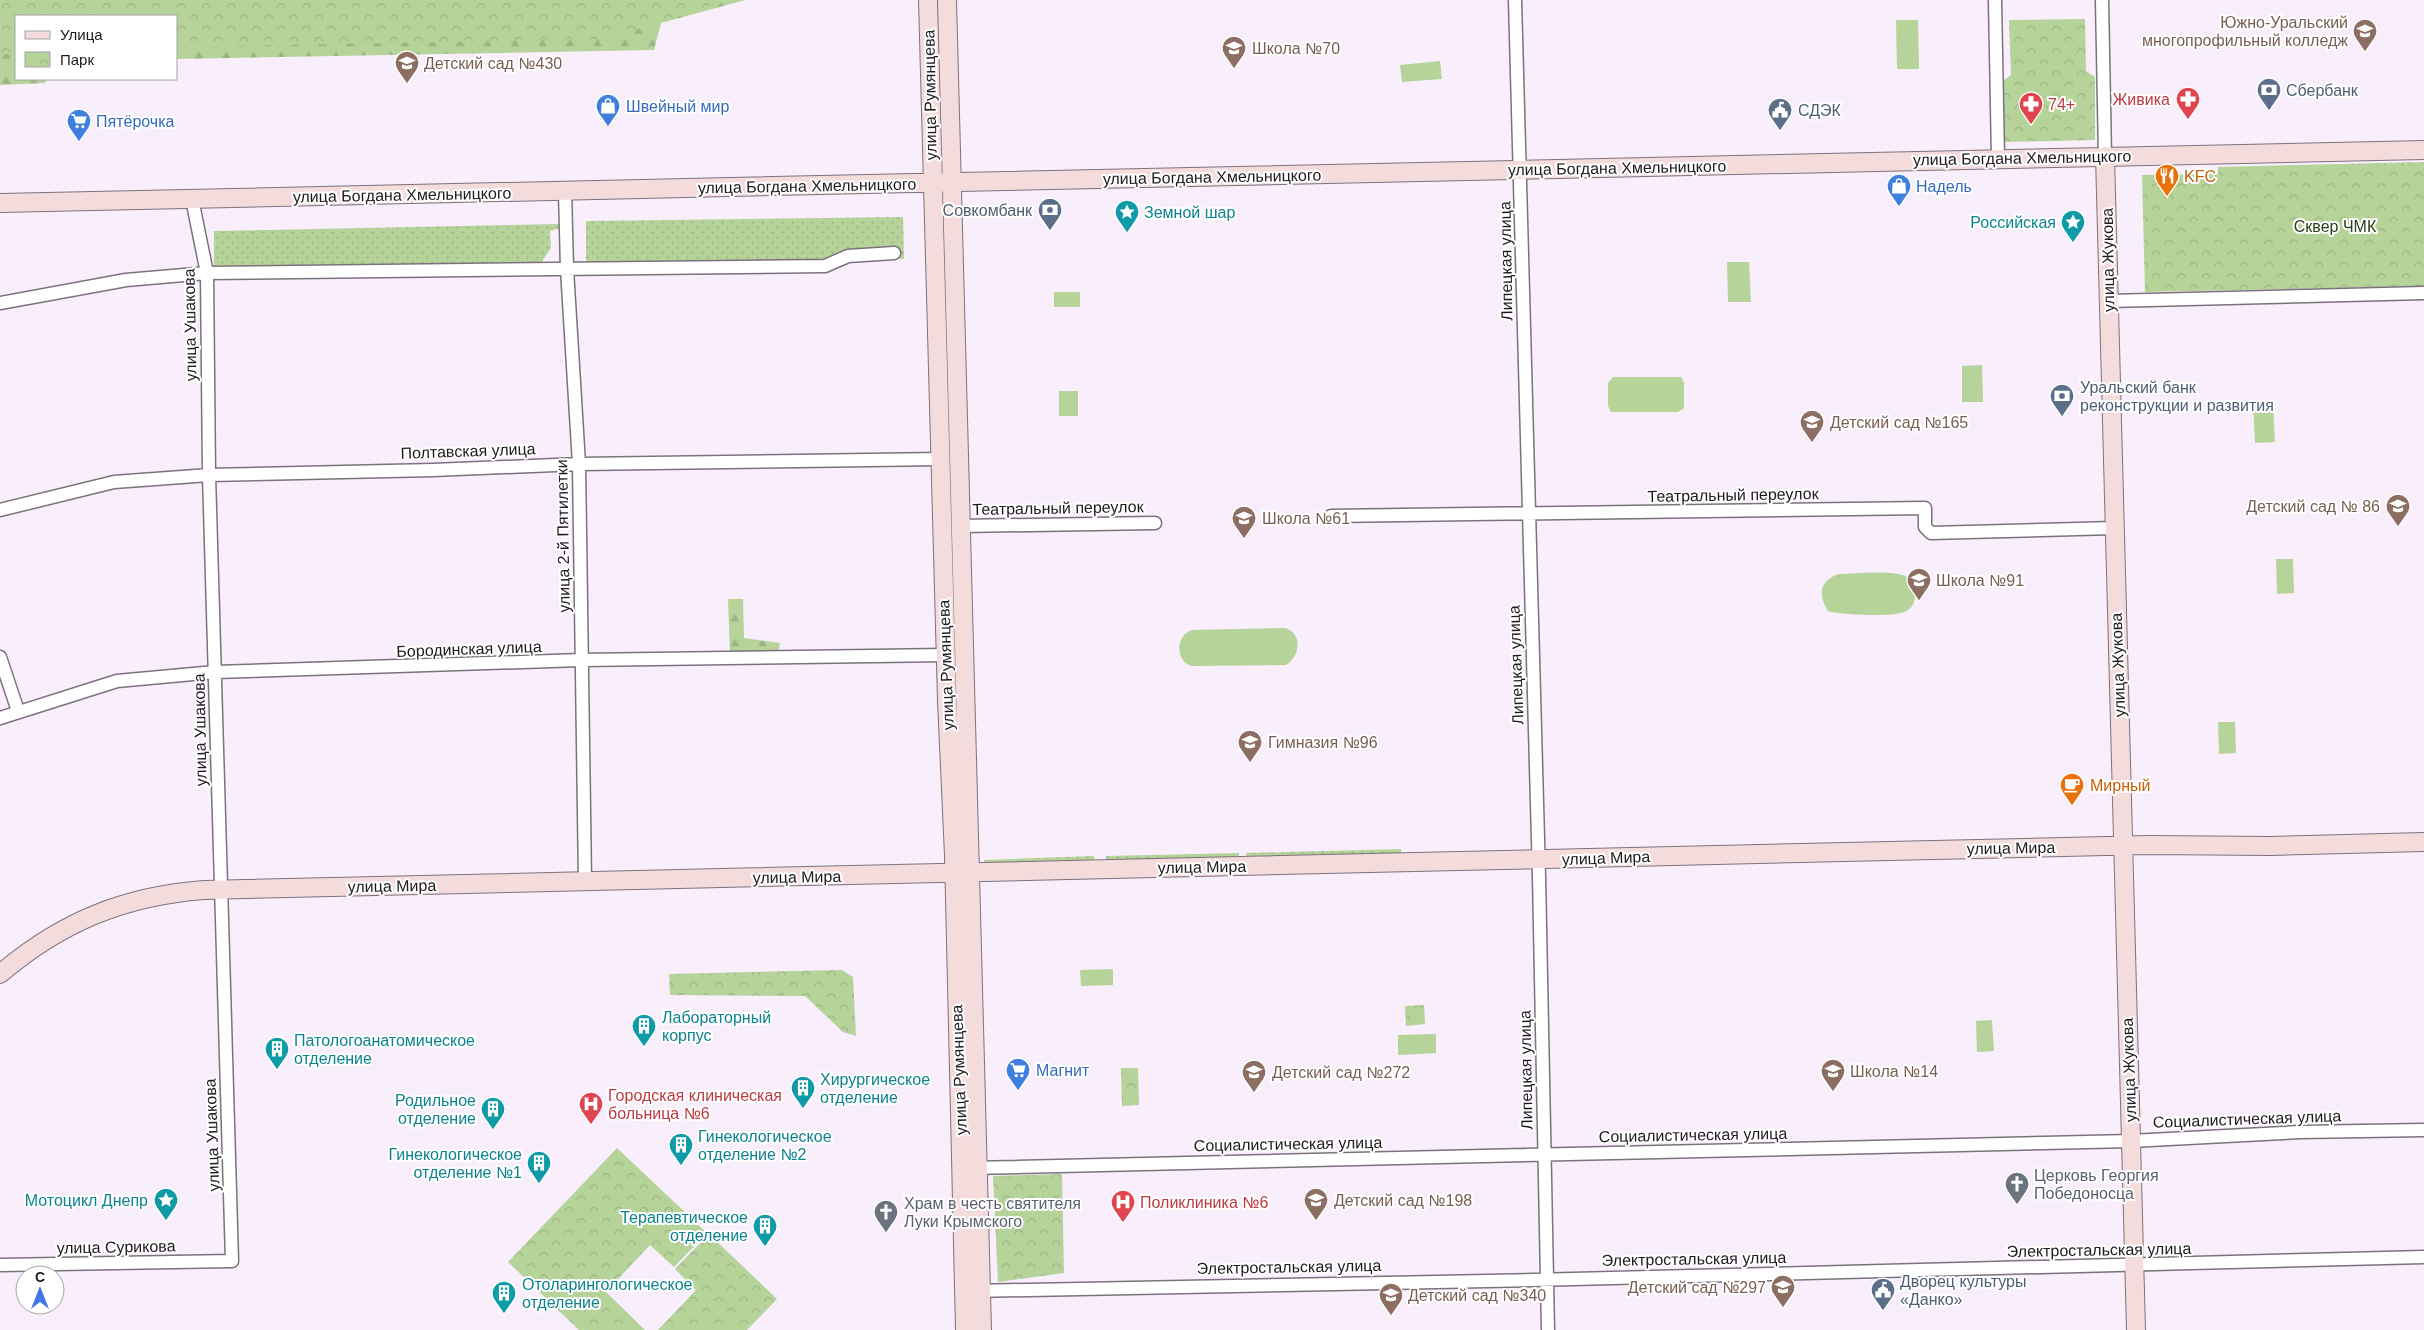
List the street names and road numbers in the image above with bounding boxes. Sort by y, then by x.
street label: улица Румянцева [920,30,940,160]
street label: улица Богдана Хмельницкого [1913,148,2131,168]
street label: улица Богдана Хмельницкого [1508,158,1726,178]
street label: улица Богдана Хмельницкого [1103,167,1321,187]
street label: улица Богдана Хмельницкого [698,176,916,196]
street label: улица Богдана Хмельницкого [293,185,511,205]
street label: Липецкая улица [1496,201,1516,321]
street label: улица Жукова [2099,208,2117,312]
street label: улица Ушакова [181,268,199,382]
street label: Полтавская улица [400,440,536,462]
street label: улица 2-й Пятилетки [553,459,573,613]
street label: Театральный переулок [1647,485,1820,505]
street label: Театральный переулок [972,498,1145,518]
street label: улица Румянцева [935,599,957,731]
street label: Липецкая улица [1505,605,1527,725]
street label: улица Жукова [2108,612,2128,717]
street label: Бородинская улица [396,638,542,660]
street label: улица Ушакова [191,673,209,787]
street label: улица Мира [1967,839,2055,857]
street label: улица Мира [1561,848,1651,868]
street label: улица Мира [1158,858,1246,876]
street label: улица Мира [753,868,841,886]
street label: улица Мира [348,877,436,895]
street label: улица Румянцева [948,1004,970,1136]
street label: Липецкая улица [1516,1010,1536,1130]
street label: улица Жукова [2119,1017,2139,1122]
street label: улица Ушакова [202,1078,222,1192]
street label: Социалистическая улица [2152,1107,2342,1131]
street label: Социалистическая улица [1599,1125,1788,1145]
street label: Социалистическая улица [1194,1134,1383,1154]
street label: улица Сурикова [56,1237,176,1257]
street label: Электростальская улица [2007,1240,2192,1260]
street label: Электростальская улица [1602,1249,1787,1269]
street label: Электростальская улица [1197,1257,1382,1277]

